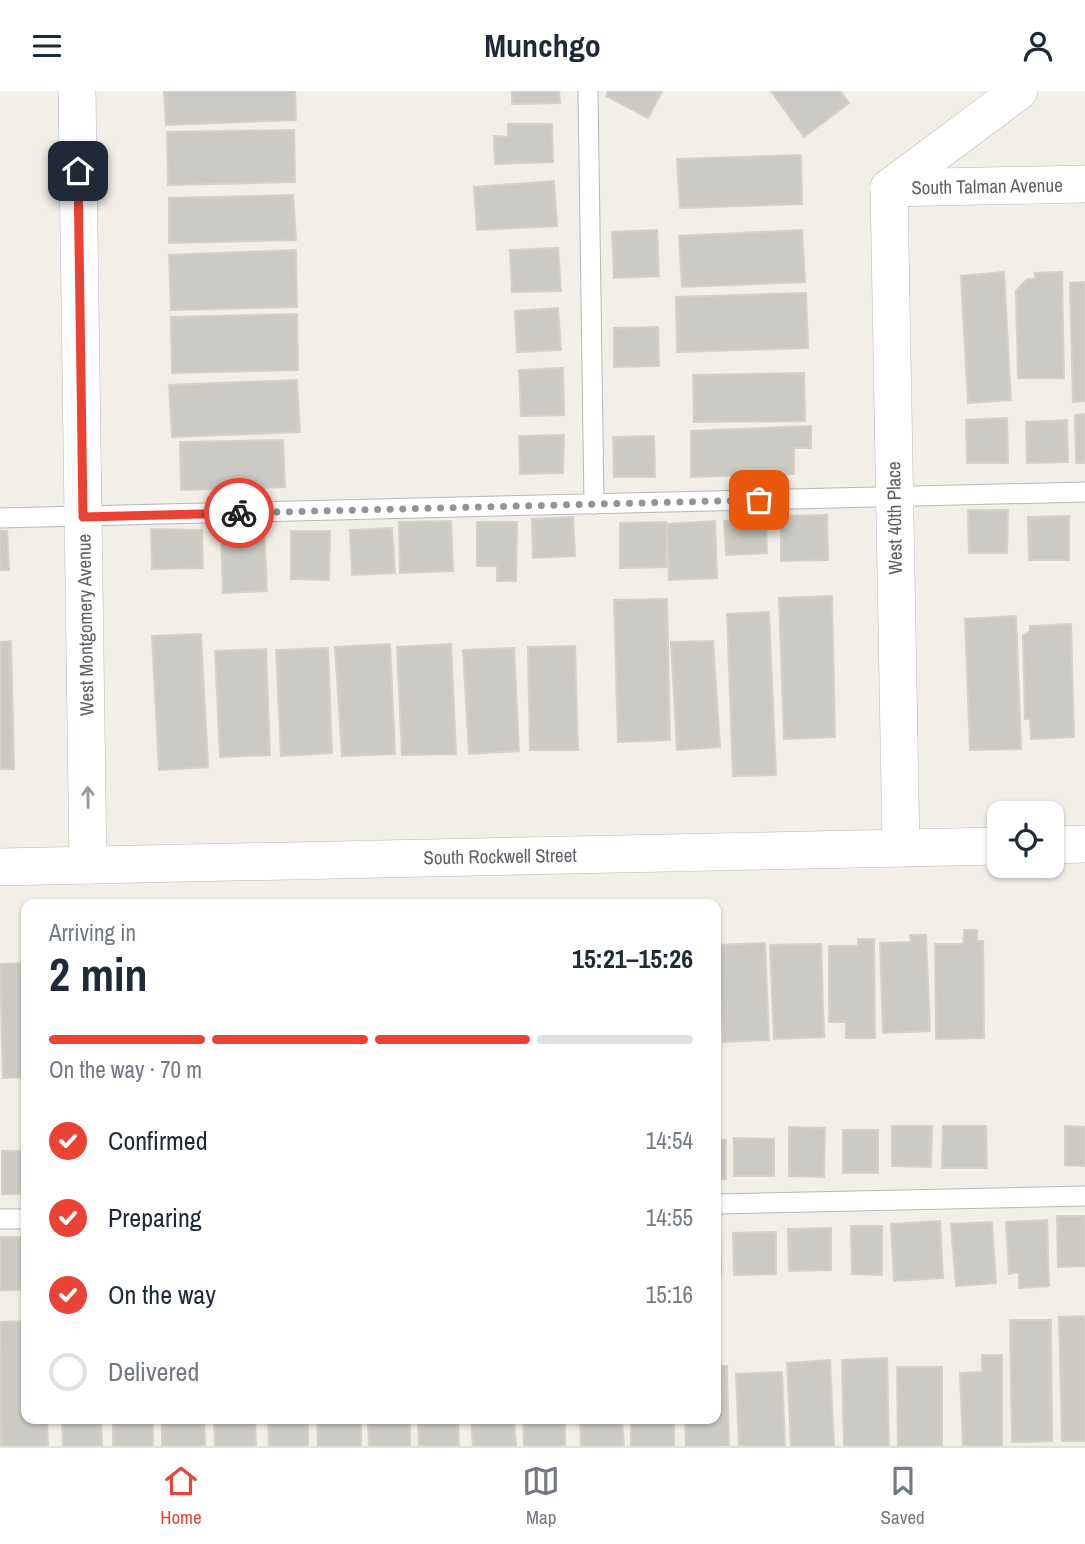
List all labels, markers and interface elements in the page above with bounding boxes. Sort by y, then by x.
text: Munchgo [484,24,601,67]
icon: menu [28,27,66,65]
icon: person [1019,27,1057,65]
pin [48,141,108,201]
icon: home [59,152,97,190]
street label: South Talman Avenue [911,172,1063,200]
street label: West 40th Place [880,461,908,575]
pin [729,470,789,530]
courier [204,478,274,548]
icon: bag [740,481,778,519]
icon: bike [220,494,258,532]
street label: West Montgomery Avenue [70,534,100,716]
one-way arrow [81,786,94,809]
map controls [987,801,1064,878]
button: locate [987,801,1064,878]
street label: South Rockwell Street [423,842,578,870]
text: Arriving in [49,917,136,948]
text: 15:21–15:26 [572,941,693,976]
text: 2 min [49,943,148,1005]
text: On the way · 70 m [49,1054,202,1085]
icon: check [49,1122,87,1160]
text: Confirmed [108,1123,208,1158]
text: 14:54 [646,1125,693,1156]
icon: check [49,1199,87,1237]
text: Preparing [108,1200,202,1235]
text: 14:55 [646,1202,693,1233]
icon: check [49,1276,87,1314]
text: On the way [108,1277,216,1312]
text: 15:16 [646,1279,693,1310]
text: Delivered [108,1354,199,1389]
tab: Home [160,1462,202,1530]
tab: Map [522,1462,560,1530]
tab: Saved [881,1462,925,1530]

